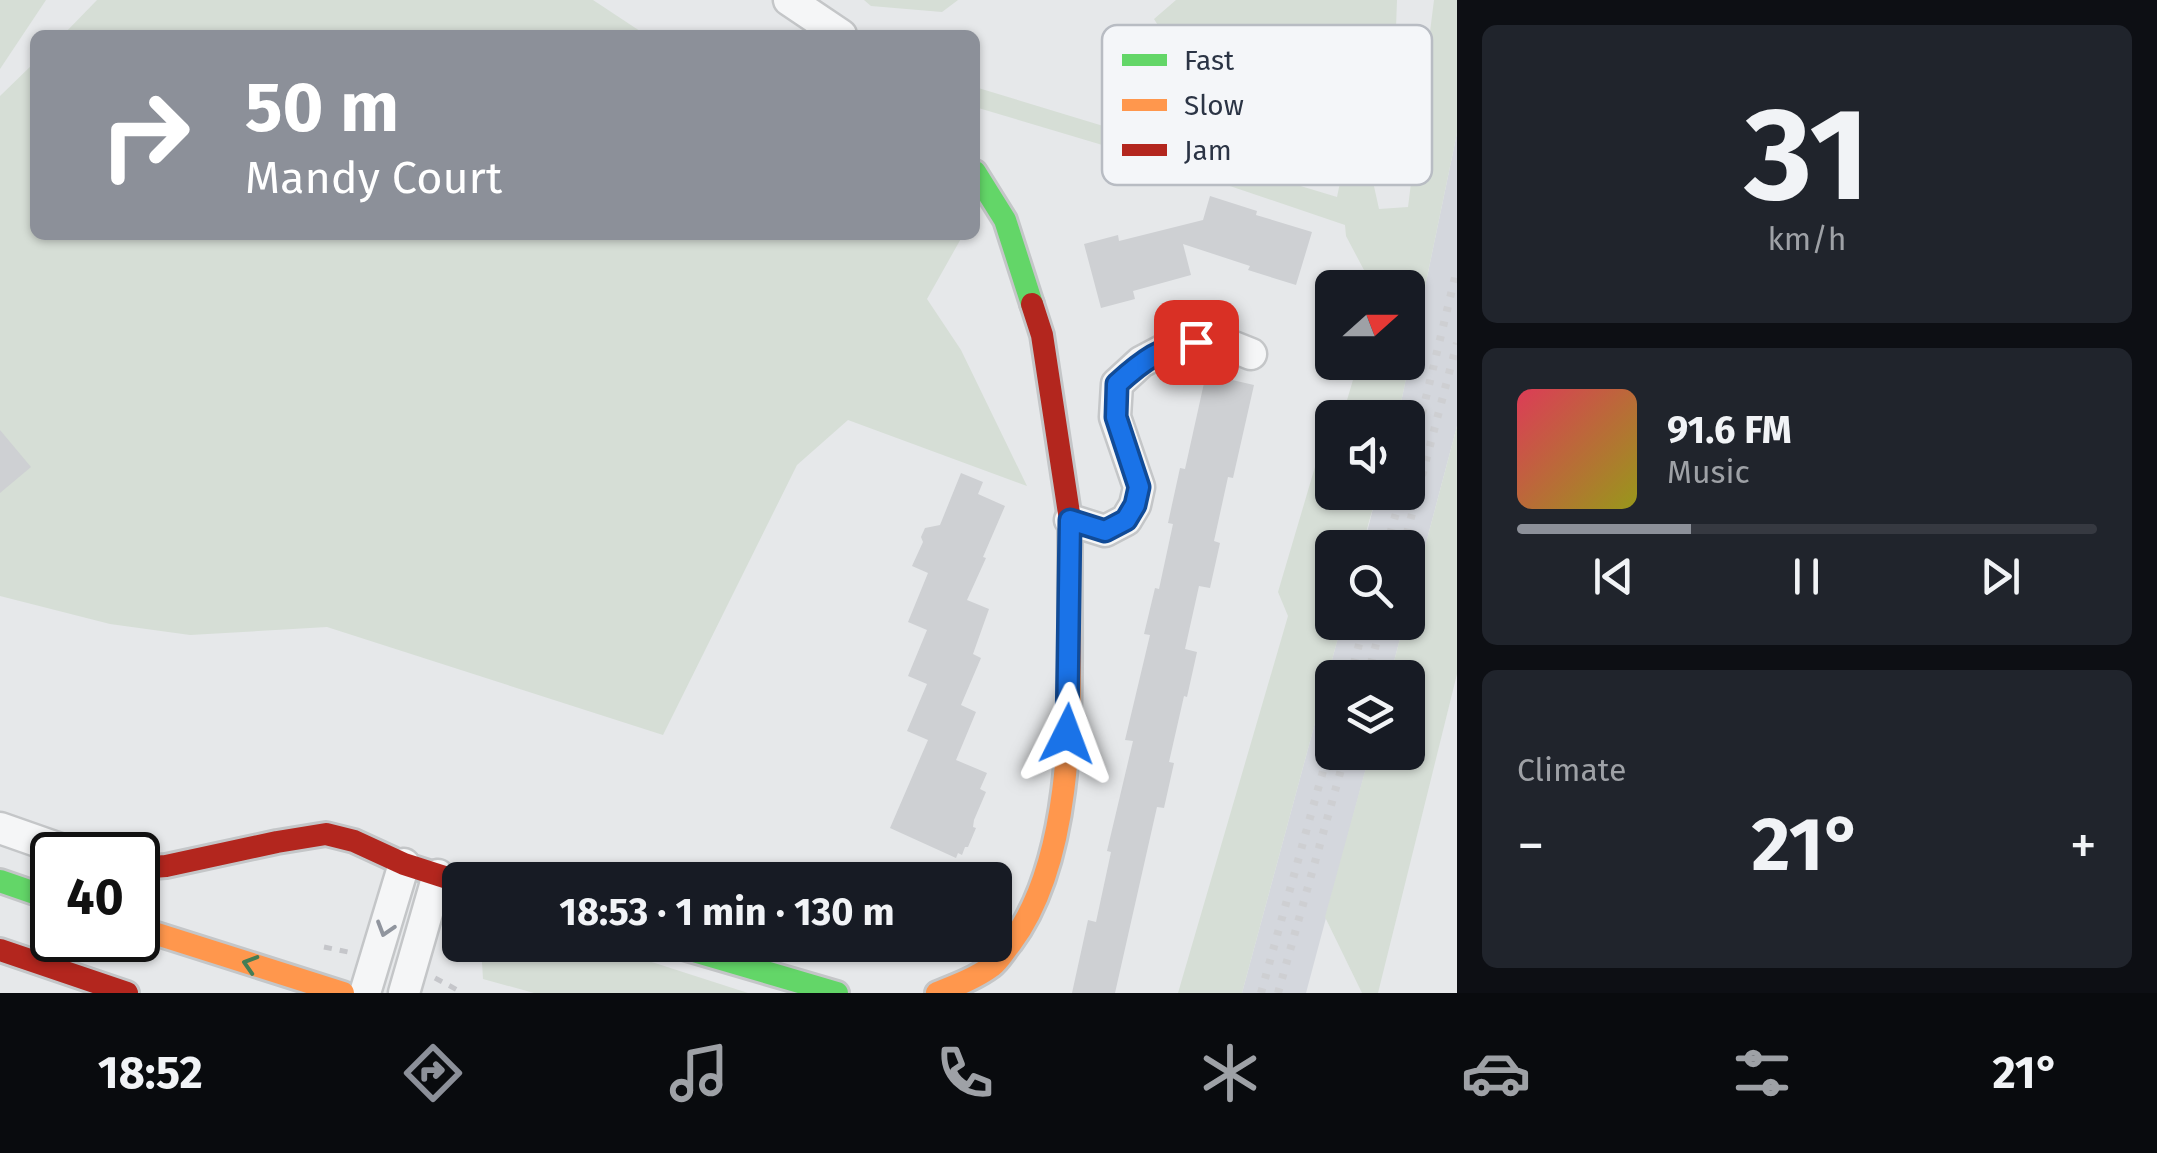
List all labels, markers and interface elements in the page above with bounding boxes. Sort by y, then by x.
legend [1102,25,1432,185]
text: Fast [1184,44,1235,77]
text: 50 m [245,66,399,150]
icon: right [80,70,210,200]
text: 31 [1744,77,1870,233]
text: Slow [1184,89,1244,122]
text: Jam [1184,134,1232,167]
text: Mandy Court [245,151,502,205]
text: km/h [1767,220,1847,258]
north arrow [1315,270,1425,380]
map controls [1315,270,1425,770]
pin [1154,300,1239,385]
icon: arrive [1169,315,1224,370]
button: sound [1315,400,1425,510]
text: 91.6 FM [1667,407,1792,453]
text: Music [1667,453,1750,491]
button: search [1315,530,1425,640]
icon: previous [1586,549,1641,604]
icon: pause [1779,549,1834,604]
icon: next [1973,549,2028,604]
button: layers [1315,660,1425,770]
position arrow [1015,682,1119,786]
text: Climate [1517,751,1626,789]
text: 21° [1752,800,1863,890]
text: − [1517,813,1545,879]
text: + [2070,813,2097,879]
speed limit sign: 40 [30,832,160,962]
text: 18:53 · 1 min · 130 m [559,889,895,935]
one-way arrow [376,919,397,936]
one-way arrow [242,955,259,976]
icon: directions [398,1038,468,1108]
icon: music [664,1038,734,1108]
icon: phone [930,1038,1000,1108]
icon: climate [1195,1038,1265,1108]
icon: car [1461,1038,1531,1108]
icon: filters [1727,1038,1797,1108]
text: 18:52 [98,1046,203,1100]
text: 21° [1992,1046,2059,1100]

